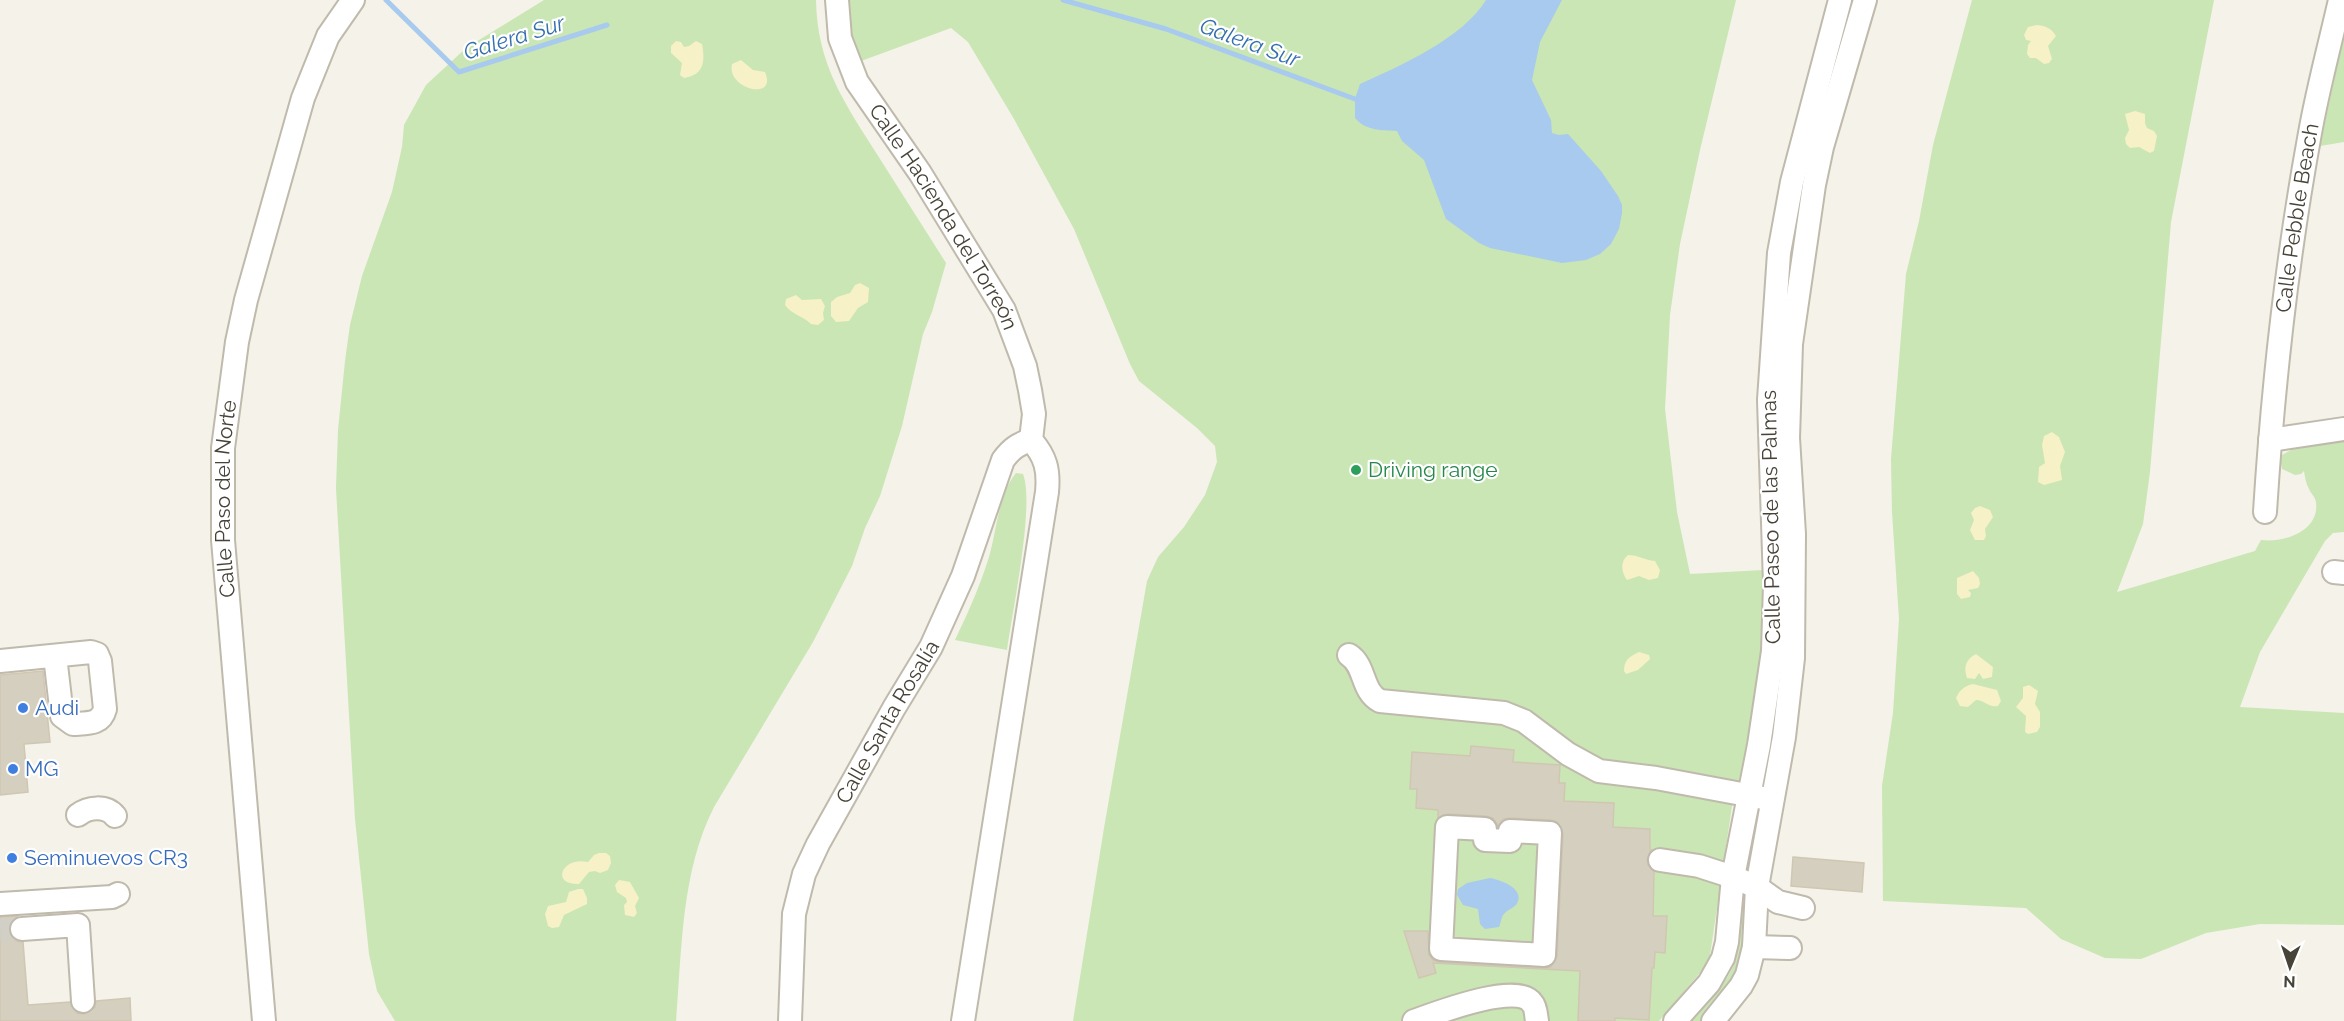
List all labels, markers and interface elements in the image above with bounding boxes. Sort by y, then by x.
water label: Galera Sur [460,9,569,65]
water label: Galera Sur [1196,12,1305,73]
street label: Calle Hacienda del Torreón [864,99,1023,333]
street label: Calle Pebble Beach [2270,121,2324,314]
street label: Calle Paseo de las Palmas [1756,390,1785,644]
street label: Calle Paso del Norte [209,398,241,599]
place label: Driving range [1368,457,1498,482]
marker: Driving range [1349,463,1363,477]
street label: Calle Santa Rosalía [830,635,944,808]
place label: Audi [35,695,79,720]
marker: Audi [16,701,30,715]
place label: MG [25,756,58,781]
marker: MG [6,762,20,776]
place label: Seminuevos CR3 [24,845,188,870]
marker: Seminuevos CR3 [5,851,19,865]
north arrow [2260,937,2320,997]
text: N [2283,972,2296,991]

